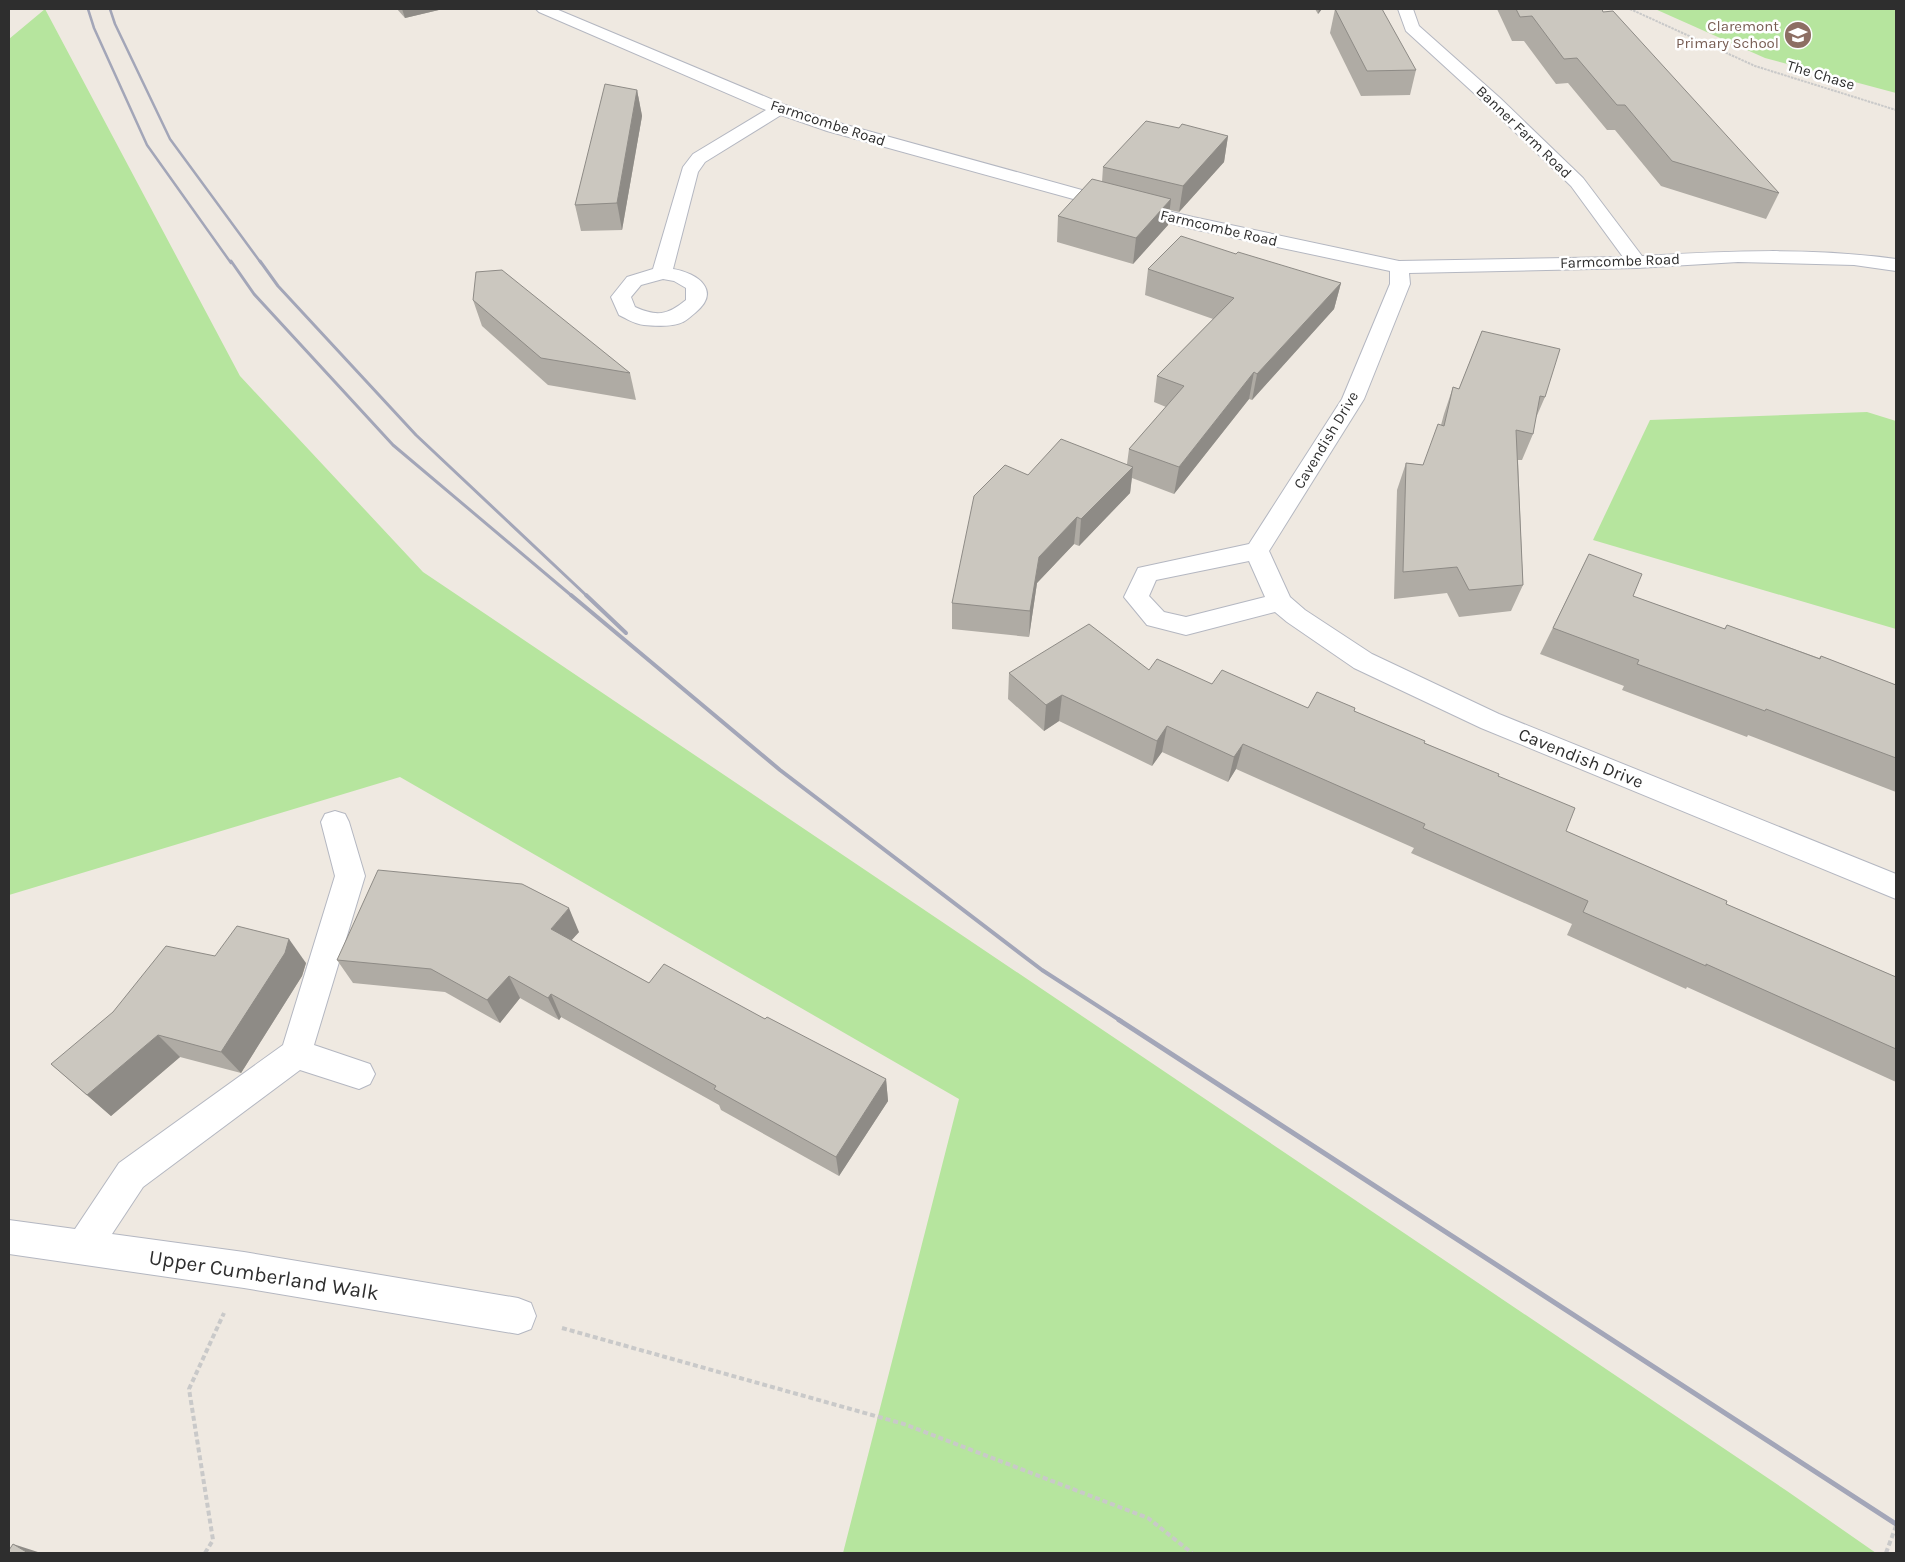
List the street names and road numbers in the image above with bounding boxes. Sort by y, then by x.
street label: The Chase [1785,56,1857,94]
street label: Banner Farm Road [1473,82,1575,182]
street label: Farmcombe Road [768,96,888,150]
street label: Farmcombe Road [1159,206,1279,250]
street label: Farmcombe Road [1560,250,1680,272]
street label: Cavendish Drive [1290,388,1362,492]
street label: Cavendish Drive [1515,723,1647,793]
street label: Upper Cumberland Walk [147,1245,381,1305]

